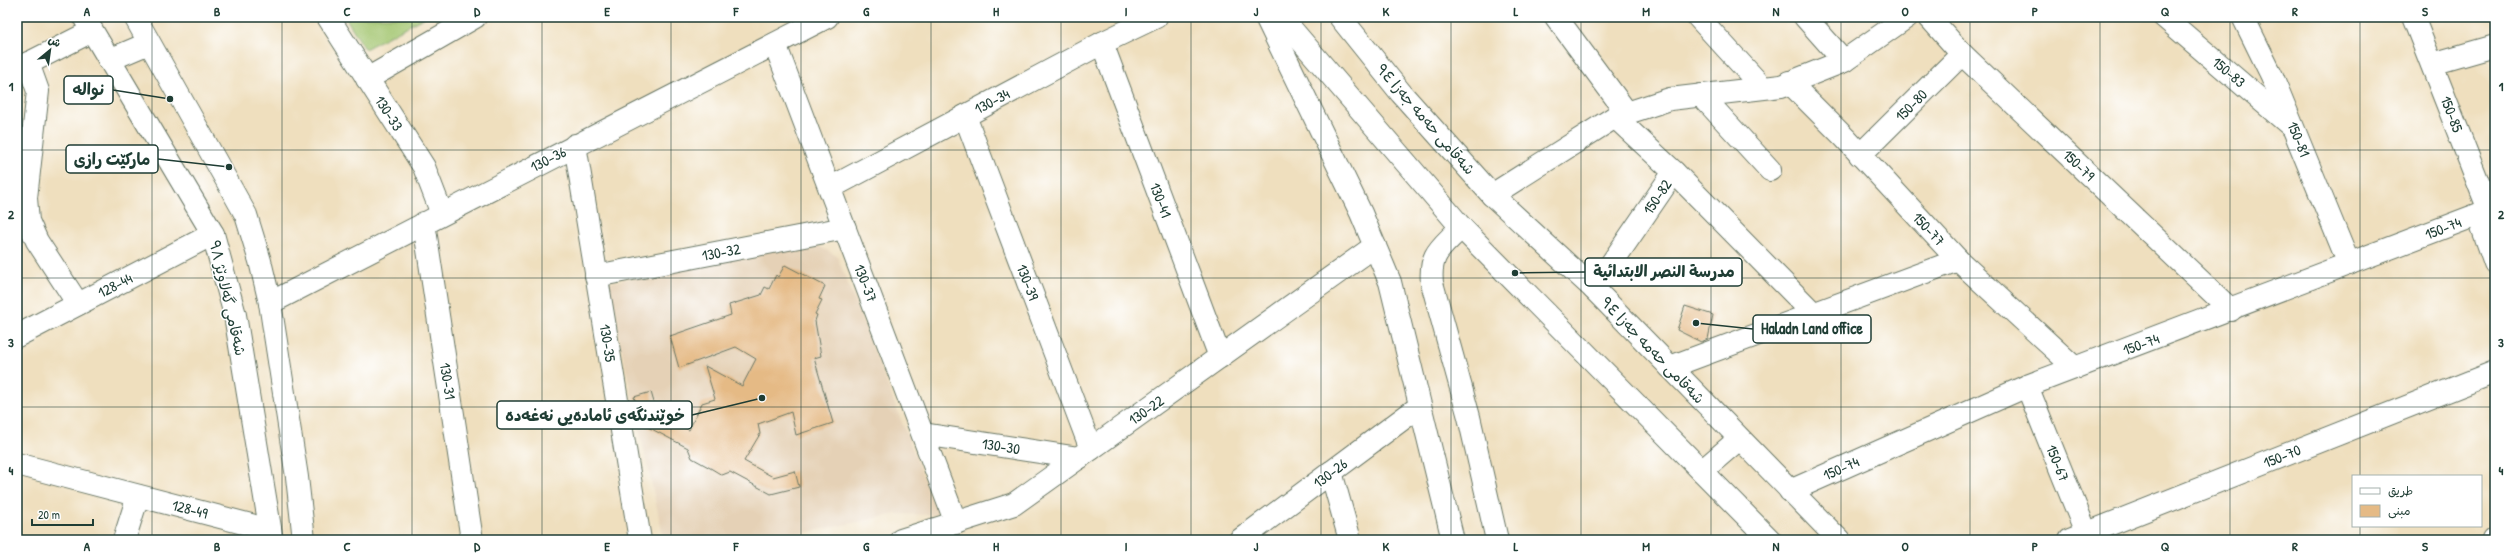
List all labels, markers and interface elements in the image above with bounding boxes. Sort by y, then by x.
text: A [84,2,91,20]
text: B [214,2,221,20]
text: C [343,2,351,20]
text: D [474,2,481,20]
text: E [604,2,610,20]
text: F [733,2,740,20]
text: G [863,2,870,20]
text: H [993,2,999,20]
text: I [1124,2,1128,20]
text: J [1254,2,1259,20]
text: K [1383,2,1390,20]
text: L [1514,2,1519,20]
text: M [1642,2,1650,20]
text: N [1773,2,1780,20]
text: O [1901,2,1909,20]
text: P [2032,2,2038,20]
text: Q [2161,2,2170,20]
text: R [2292,2,2298,20]
text: S [2422,2,2428,20]
north arrow [30,30,70,70]
text: ش [46,32,64,50]
street label: 150-83 [2208,52,2250,92]
street label: شەقامی حەمە جەزا ٩٤ [1372,59,1480,179]
callout: نواله [64,76,113,104]
text: 1 [9,77,14,95]
text: 1 [2499,77,2504,95]
text: نواله [73,78,105,100]
street label: 130-34 [971,83,1014,119]
street label: 150-80 [1890,84,1932,126]
street label: 130-33 [370,91,408,135]
street label: 150-85 [2435,93,2469,136]
street label: 150-81 [2282,118,2316,160]
street label: 130-36 [526,141,570,177]
street label: 150-79 [2058,144,2100,186]
callout: مارکێت رازی [66,145,158,173]
text: مارکێت رازی [74,148,150,170]
street label: 150-82 [1638,175,1676,219]
street label: 130-41 [1145,179,1177,221]
text: 2 [8,205,15,223]
text: 2 [2498,205,2505,223]
street label: 150-77 [1908,207,1950,251]
street label: 150-74 [2422,211,2465,245]
street label: شەقامی گەلاوێژ ٩٨ [205,238,251,358]
street label: 130-32 [700,238,742,266]
callout: مدرسة النصر الابتدائية [1585,258,1742,286]
text: مدرسة النصر الابتدائية [1593,260,1735,282]
street label: 130-37 [849,261,883,305]
street label: 130-39 [1012,261,1045,304]
street label: 128-44 [94,267,136,303]
street label: شەقامی حەمە جەزا ٩٤ [1596,292,1710,408]
callout: Haladn Land office [1753,315,1871,343]
text: Haladn Land office [1761,317,1864,339]
street label: 130-35 [595,323,621,364]
street label: 150-74 [2120,328,2163,360]
text: 3 [8,333,14,351]
text: 3 [2498,333,2504,351]
street label: 130-31 [435,361,461,401]
street label: 130-22 [1124,390,1168,430]
callout: خوێندنگەی ئامادەیی نەغەدە [497,401,692,429]
text: خوێندنگەی ئامادەیی نەغەدە [505,404,685,426]
street label: 130-30 [980,433,1022,459]
street label: 150-70 [2260,439,2304,473]
street label: 150-67 [2041,441,2075,485]
street label: 150-74 [1820,451,1863,485]
street label: 130-26 [1309,453,1351,493]
text: 4 [9,461,14,479]
text: 4 [2499,461,2504,479]
legend [2352,475,2482,527]
text: طريق [2388,482,2413,499]
street label: 128-49 [170,494,211,524]
scale bar [32,501,93,527]
text: مبنى [2388,502,2411,519]
text: 20 m [38,506,60,523]
text: A [84,537,91,555]
text: B [214,537,221,555]
text: C [343,537,351,555]
text: D [474,537,481,555]
text: E [604,537,610,555]
text: F [733,537,740,555]
text: G [863,537,870,555]
text: H [993,537,999,555]
text: I [1124,537,1128,555]
text: J [1254,537,1259,555]
text: K [1383,537,1390,555]
text: L [1514,537,1519,555]
text: M [1642,537,1650,555]
text: N [1773,537,1780,555]
text: O [1901,537,1909,555]
text: P [2032,537,2038,555]
text: Q [2161,537,2170,555]
text: R [2292,537,2298,555]
text: S [2422,537,2428,555]

